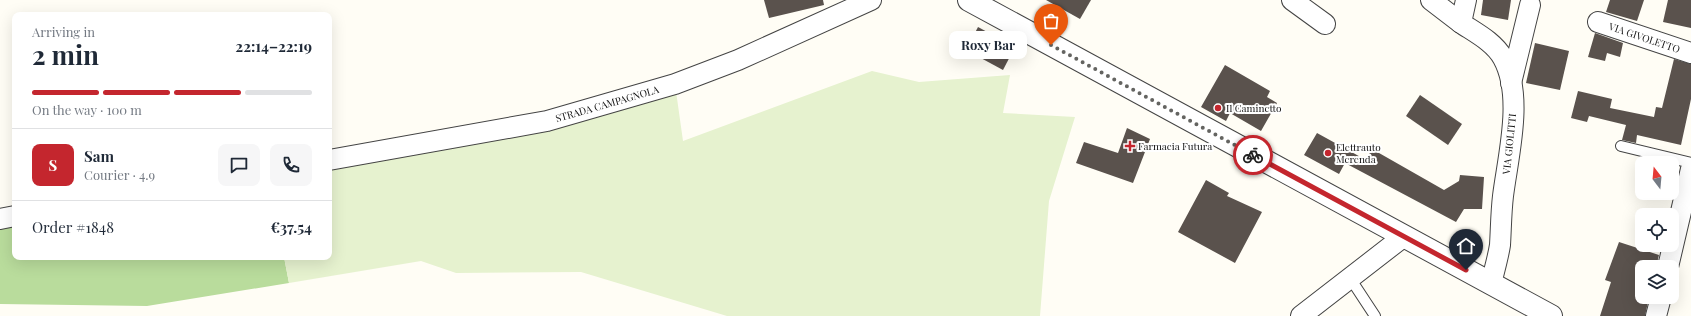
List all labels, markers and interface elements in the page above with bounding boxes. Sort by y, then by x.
pin [1034,4,1068,45]
icon: bag [1040,10,1062,32]
street label: VIA GIVOLETTO [1606,19,1682,56]
text: Arriving in [32,23,95,40]
callout: Roxy Bar [949,31,1027,59]
text: 22:14–22:19 [235,36,312,56]
text: Roxy Bar [961,36,1015,53]
text: 2 min [32,37,99,72]
street label: STRADA CAMPAGNOLA [554,82,661,125]
text: On the way · 100 m [32,101,142,118]
place label: Il Caminetto [1226,101,1282,115]
marker: Il Caminetto [1213,103,1223,113]
street label: VIA GIOLITTI [1499,113,1519,176]
courier [1233,135,1273,175]
place label: Farmacia Futura [1138,139,1212,153]
place label: Elettrauto Merenda [1336,140,1381,166]
marker: Farmacia Futura [1125,141,1135,151]
button: chat [218,144,260,186]
button: phone [270,144,312,186]
icon: bike [1242,144,1264,166]
text: Sam [84,146,114,166]
marker: Elettrauto Merenda [1323,148,1333,158]
text: S [49,155,57,175]
north arrow [1635,156,1679,200]
map controls [1635,156,1679,304]
text: Courier · 4.9 [84,166,155,183]
button: locate [1635,208,1679,252]
text: Order #1848 [32,217,114,237]
text: €37.54 [270,217,312,237]
pin [1449,229,1483,270]
icon: home [1455,235,1477,257]
button: layers [1635,260,1679,304]

